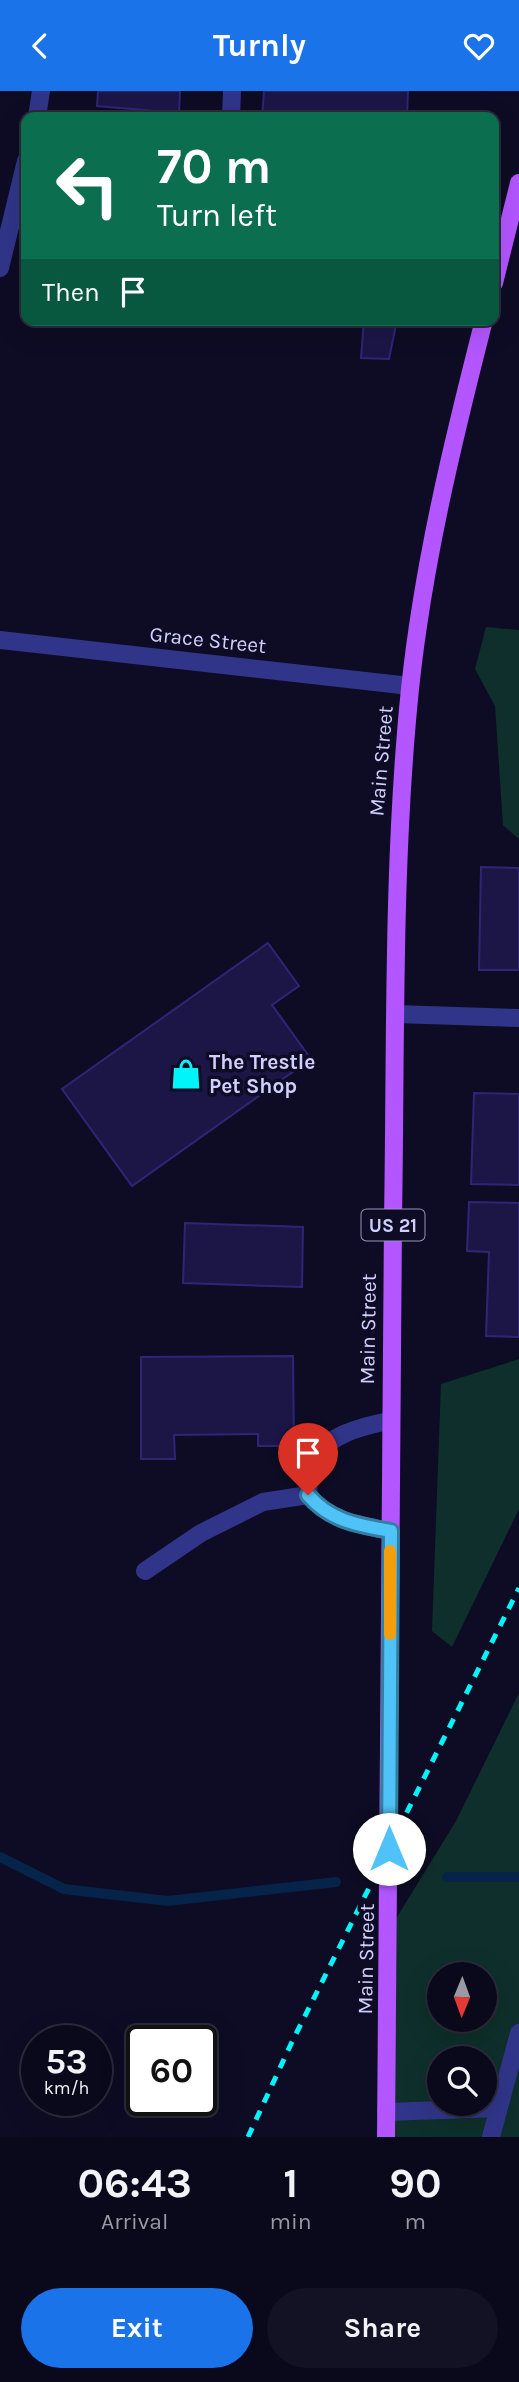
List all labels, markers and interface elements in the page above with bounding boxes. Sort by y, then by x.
icon: back [21,27,59,65]
text: Turnly [213,27,306,64]
icon: heart [460,27,498,65]
text: 70 m [157,138,271,195]
icon: left [42,140,133,231]
text: Turn left [157,197,277,234]
icon: arrive [114,273,152,311]
text: Then [42,277,100,308]
street label: Grace Street [149,622,267,658]
street label: Main Street [364,705,398,817]
place label: The Trestle Pet Shop [209,1050,315,1098]
shop icon: The Trestle Pet Shop [169,1057,203,1091]
road number: US 21 [362,1209,424,1241]
street label: Main Street [355,1273,381,1385]
pin [278,1423,338,1495]
icon: arrive [289,1434,327,1472]
position arrow [352,1812,426,1886]
street label: Main Street [353,1903,379,2015]
north arrow [427,1962,497,2032]
map controls [427,1962,497,2116]
speed limit sign: 60 [126,2025,217,2116]
text: 53 [45,2041,88,2082]
button: search [427,2046,497,2116]
text: km/h [44,2077,89,2099]
text: 06:43 [78,2158,192,2208]
text: 1 [283,2158,298,2208]
text: 90 [389,2158,441,2208]
text: Arrival [101,2208,168,2235]
text: min [270,2208,312,2235]
text: m [405,2208,426,2235]
button: Exit [21,2288,253,2368]
button: Share [267,2288,498,2368]

